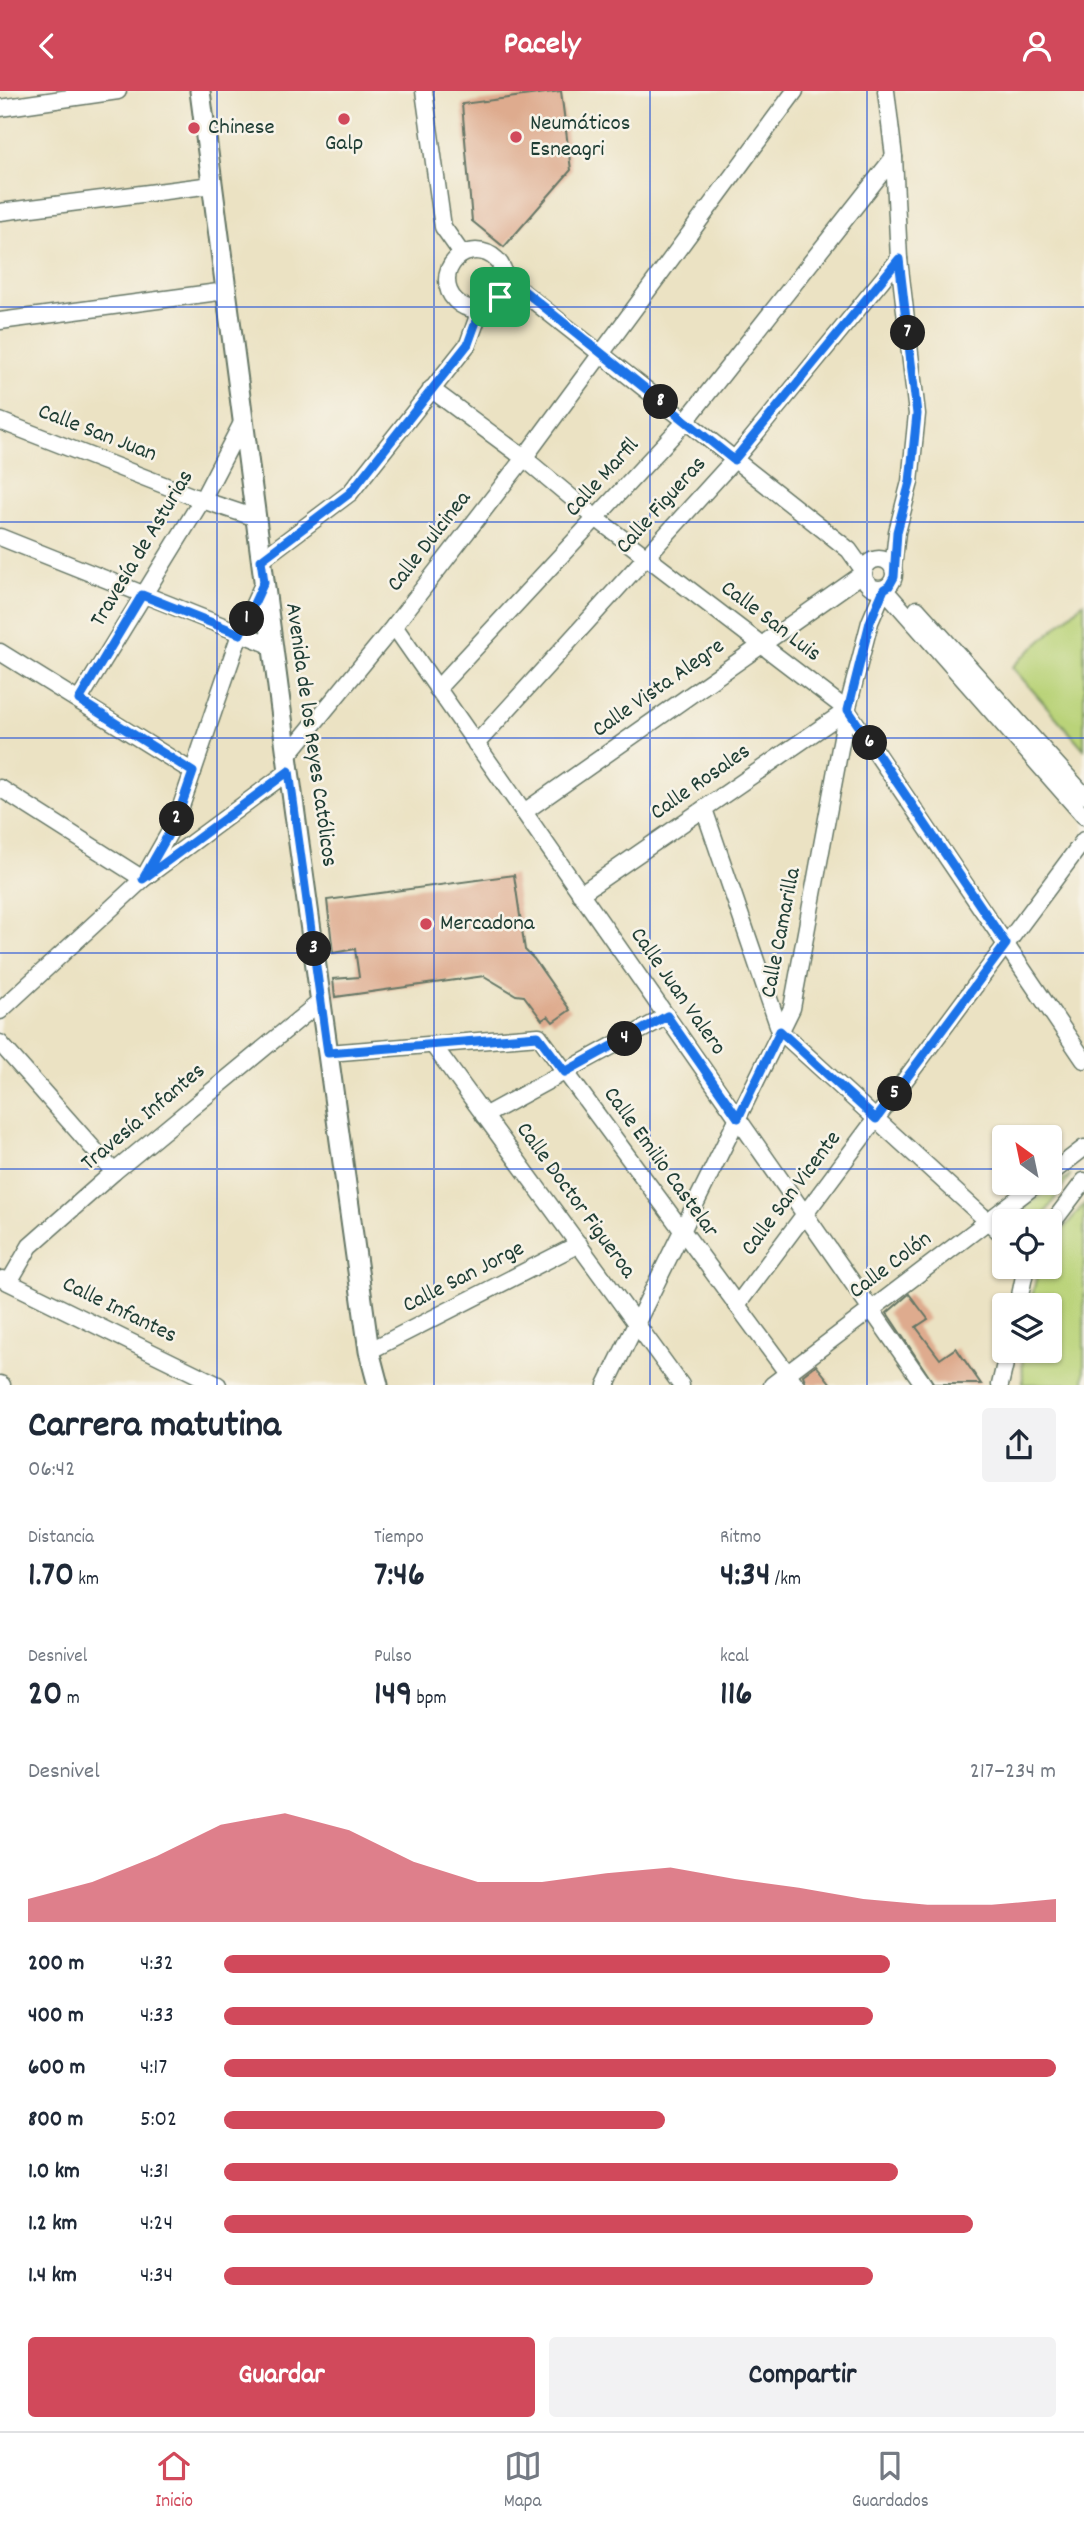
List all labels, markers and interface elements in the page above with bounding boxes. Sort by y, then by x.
text: Pacely [503,23,581,69]
icon: back [28,27,66,65]
icon: person [1018,27,1056,65]
place label: Neumáticos Esneagri [530,108,631,167]
marker: Galp [336,111,352,127]
place label: Chinese [208,112,275,145]
marker: Chinese [186,120,202,136]
place label: Galp [325,128,363,161]
marker: Neumáticos Esneagri [508,129,524,145]
pin [470,267,530,327]
icon: arrive [481,278,519,316]
pin: 7 [890,315,926,351]
text: 7 [904,319,911,346]
pin: 8 [644,385,678,419]
text: 8 [657,388,664,415]
street label: Calle San Juan [33,396,161,472]
street label: Calle Marfil [558,430,648,525]
street label: Calle Figueras [609,450,715,562]
street label: Travesía de Asturias [83,464,203,634]
street label: Calle Dulcinea [380,483,481,600]
street label: Calle San Luis [713,573,827,671]
pin: 1 [230,601,264,637]
street label: Avenida de los Reyes Católicos [275,601,345,869]
text: 1 [244,605,249,632]
street label: Calle Vista Alegre [586,631,732,747]
pin: 6 [852,725,888,761]
text: 6 [865,729,874,756]
street label: Calle Rosales [644,736,758,830]
pin: 2 [160,801,194,837]
text: 2 [172,805,181,832]
street label: Calle Camarilla [753,864,811,1001]
place label: Mercadona [440,908,536,941]
marker: Mercadona [418,916,434,932]
street label: Calle Juan Valero [621,921,733,1063]
pin: 3 [296,931,332,967]
text: 3 [309,935,318,962]
pin: 4 [608,1021,642,1056]
text: 4 [621,1025,628,1052]
street label: Travesía Infantes [74,1056,214,1180]
pin: 5 [878,1077,912,1111]
text: 5 [890,1080,899,1107]
street label: Calle Emilio Castelar [594,1081,726,1246]
street label: Calle Doctor Figueroa [507,1116,644,1287]
street label: Calle San Vicente [734,1124,850,1264]
north arrow [992,1125,1062,1195]
map controls [992,1125,1062,1363]
button: locate [992,1209,1062,1279]
street label: Calle Colón [843,1224,939,1308]
street label: Calle San Jorge [397,1233,531,1323]
street label: Calle Infantes [56,1269,182,1353]
button: layers [992,1293,1062,1363]
text: Carrera matutina [28,1400,281,1455]
button: share [982,1408,1056,1482]
text: 06:42 [28,1454,75,1487]
text: Distancia [28,1525,94,1552]
text: Tiempo [374,1525,424,1552]
text: Ritmo [720,1525,761,1552]
text: 1.70 [28,1552,74,1602]
text: 7:46 [374,1552,425,1602]
text: 4:34 [720,1552,770,1602]
text: km [74,1567,99,1594]
text: /km [770,1567,801,1594]
text: Desnivel [28,1644,87,1671]
text: Pulso [374,1644,412,1671]
text: kcal [720,1644,749,1671]
text: 20 [28,1671,62,1721]
text: 149 [374,1671,412,1721]
text: 116 [720,1671,752,1721]
text: m [62,1686,80,1713]
text: bpm [412,1686,447,1713]
text: Desnivel [28,1756,100,1789]
text: 217–234 m [970,1756,1056,1789]
text: 200 m [28,1948,84,1981]
text: 4:32 [140,1948,174,1981]
text: 400 m [28,2000,84,2033]
text: 4:33 [140,2000,174,2033]
text: 600 m [28,2052,85,2085]
text: 4:17 [140,2052,167,2085]
text: 800 m [28,2104,83,2137]
text: 5:02 [140,2104,177,2137]
text: 1.0 km [28,2156,80,2189]
text: 4:31 [140,2156,169,2189]
text: 1.2 km [28,2208,77,2241]
text: 4:24 [140,2208,173,2241]
text: 1.4 km [28,2260,77,2293]
text: 4:34 [140,2260,173,2293]
button: Guardar [28,2337,535,2417]
button: Compartir [549,2337,1056,2417]
tab: Inicio [155,2447,193,2516]
tab: Mapa [504,2447,542,2516]
tab: Guardados [852,2447,929,2516]

